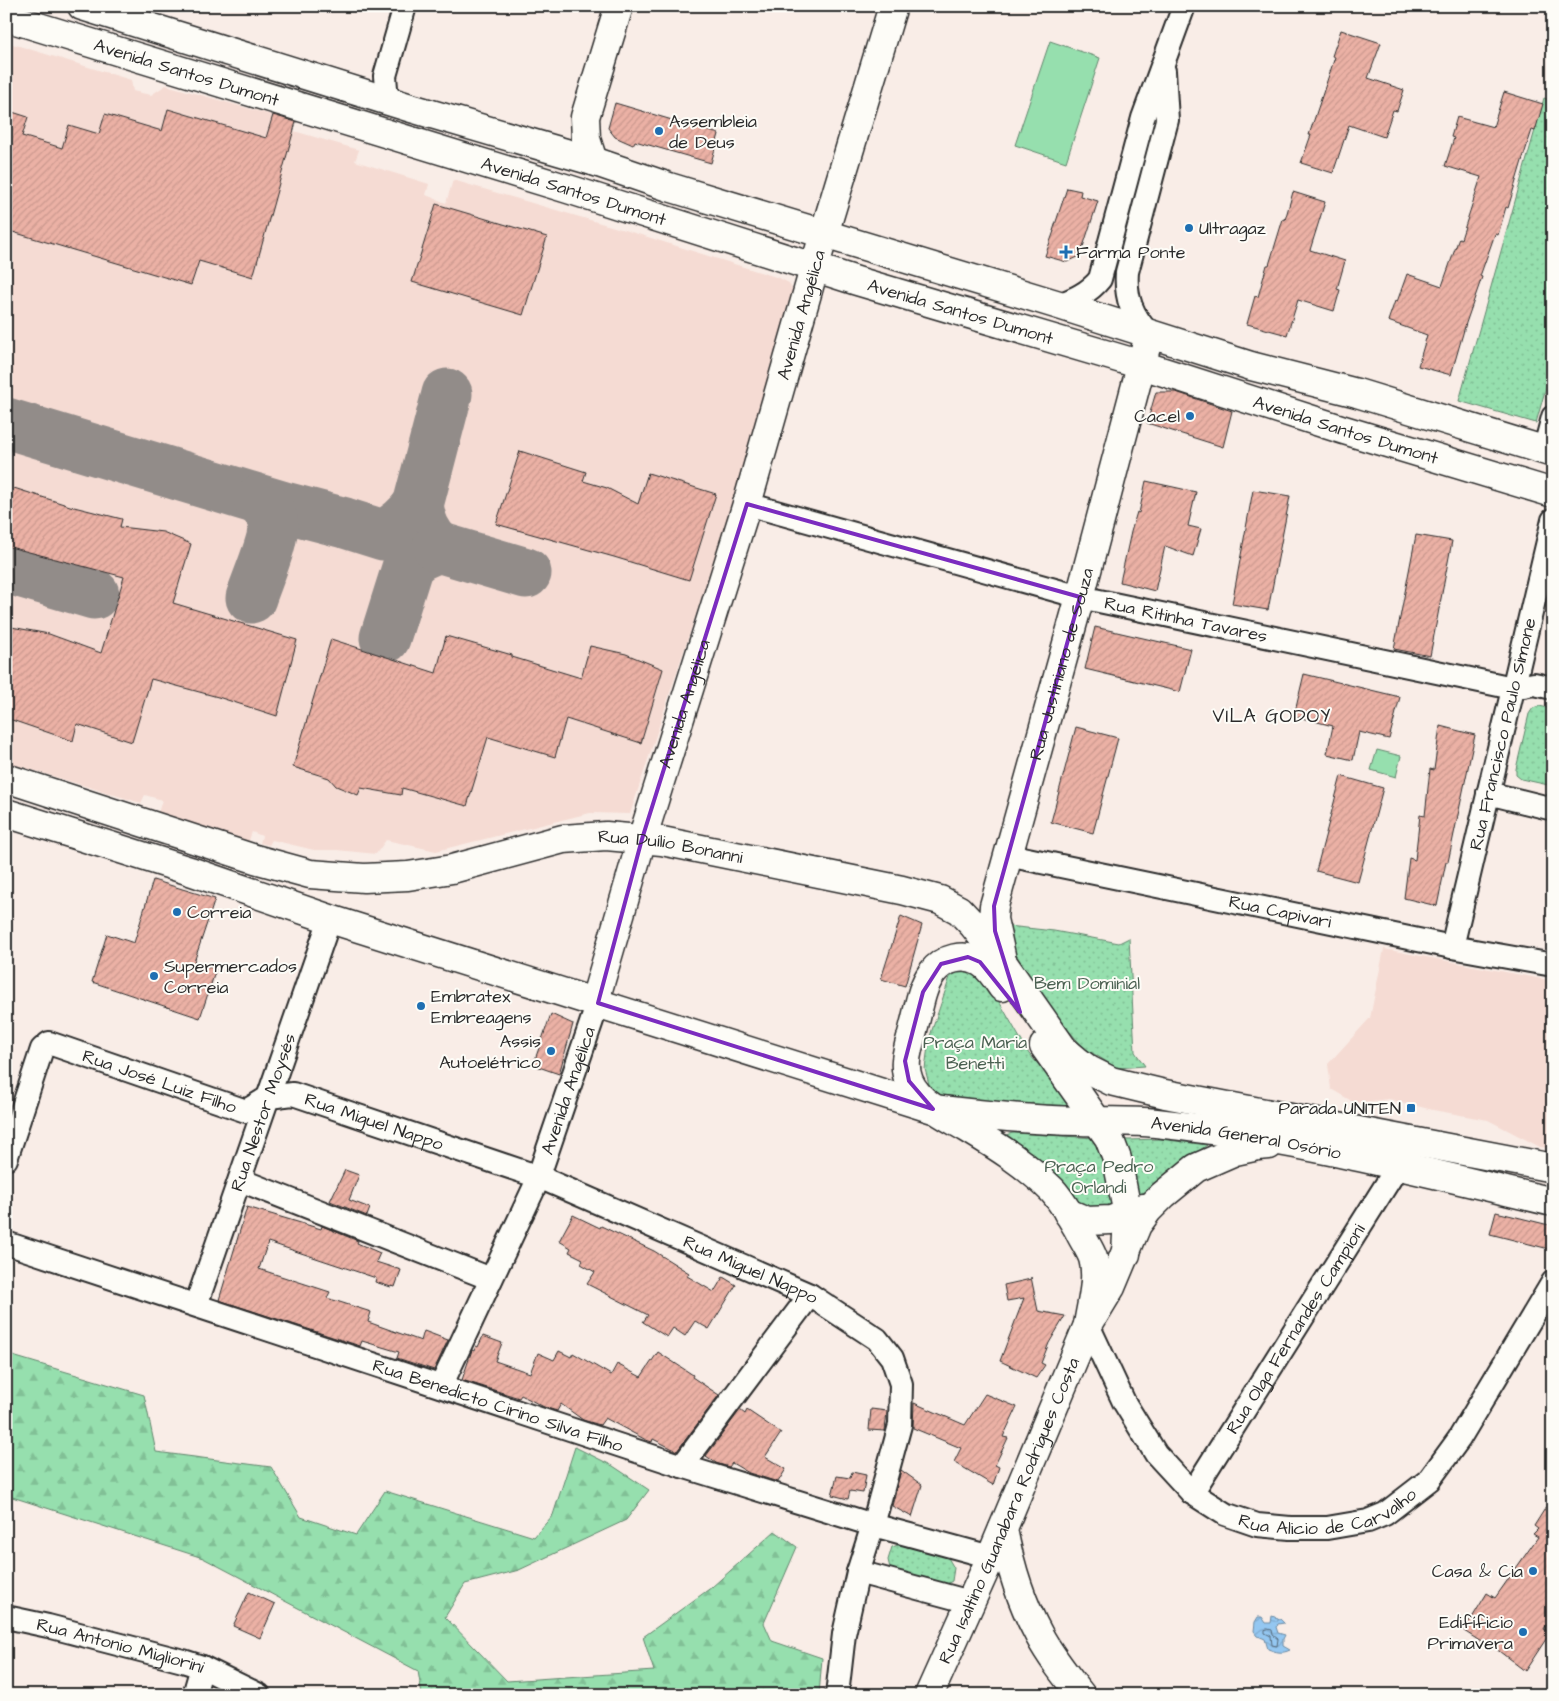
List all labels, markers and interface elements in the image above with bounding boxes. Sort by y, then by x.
street label: Avenida Santos Dumont [91,33,283,113]
place label: Assembleia de Deus [669,109,757,155]
marker: Assembleia de Deus [653,125,665,137]
street label: Avenida Santos Dumont [478,151,670,233]
place label: Ultragaz [1199,216,1266,242]
marker: Ultragaz [1183,222,1195,234]
place label: Farma Ponte [1076,240,1186,265]
marker: Farma Ponte [1060,246,1072,258]
street label: Avenida Angélica [771,247,832,383]
street label: Avenida Santos Dumont [865,273,1057,351]
street label: Avenida Santos Dumont [1250,390,1442,471]
place label: Cacel [1134,404,1180,429]
marker: Cacel [1184,410,1196,422]
street label: Rua Justiniano de Souza [1023,565,1100,763]
street label: Rua Ritinha Tavares [1102,590,1270,649]
street label: Rua Francisco Paulo Simone [1463,615,1543,853]
street label: Avenida Angélica [653,636,717,771]
district label: VILA GODOY [1213,703,1331,730]
street label: Rua Duílio Bonanni [597,824,745,870]
street label: Rua Capivari [1227,889,1334,935]
place label: Correia [187,900,251,925]
marker: Correia [171,906,183,918]
place label: Supermercados Correia [164,954,297,1000]
marker: Supermercados Correia [148,970,160,982]
park label: Bem Dominial [1034,971,1140,996]
place label: Embratex Embreagens [431,984,532,1031]
marker: Embratex Embreagens [415,1000,427,1012]
street label: Avenida Angélica [535,1023,602,1158]
place label: Assis Autoelétrico [439,1029,541,1075]
street label: Rua Nestor Moysés [224,1030,302,1195]
park label: Praça Maria Benetti [923,1030,1027,1076]
street label: Rua José Luiz Filho [79,1043,240,1120]
marker: Assis Autoelétrico [545,1045,557,1057]
street label: Rua Miguel Nappo [301,1087,447,1157]
place label: Parada UNITEN [1278,1096,1401,1121]
marker: Parada UNITEN [1405,1102,1417,1114]
street label: Avenida General Osório [1150,1111,1343,1166]
park label: Praça Pedro Orlandi [1045,1154,1153,1200]
street label: Rua Olga Fernandes Campioni [1220,1219,1372,1439]
street label: Rua Miguel Nappo [679,1229,823,1310]
street label: Rua Benedicto Cirino Silva Filho [369,1353,626,1459]
street label: Rua Isaltino Guanabara Rodrigues Costa [933,1354,1086,1668]
street label: Rua Alicio de Carvalho [1235,1482,1422,1541]
place label: Casa & Cia [1432,1559,1523,1584]
marker: Casa & Cia [1527,1565,1539,1577]
place label: Edifíficio Primavera [1428,1610,1513,1656]
street label: Rua Antonio Migliorini [34,1612,209,1680]
marker: Edifíficio Primavera [1517,1626,1529,1638]

